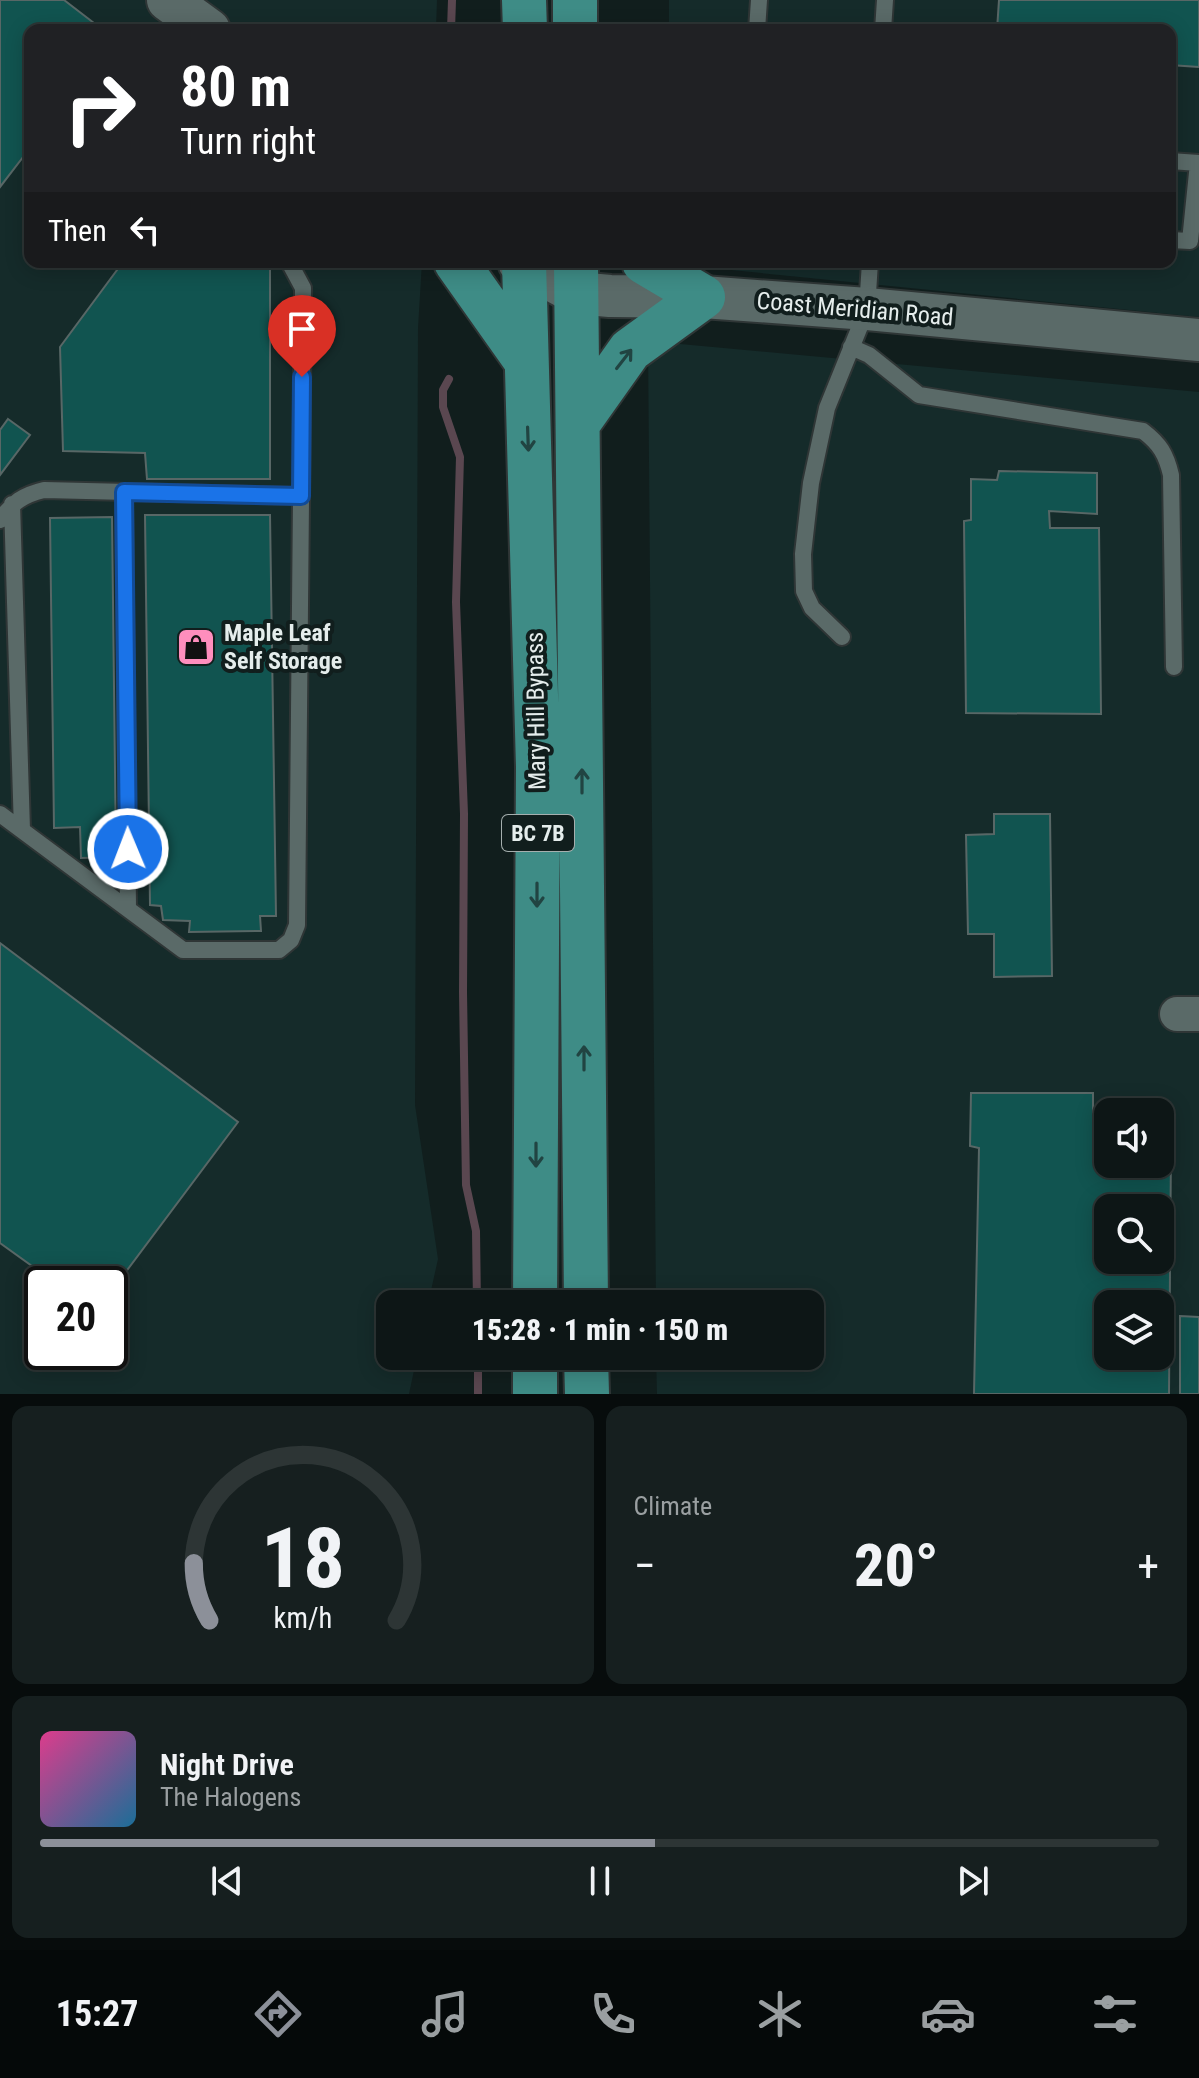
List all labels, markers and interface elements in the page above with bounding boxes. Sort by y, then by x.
text: 80 m [180,54,291,120]
icon: right [48,56,152,160]
text: Turn right [180,121,316,163]
icon: left [123,208,167,252]
text: Then [48,213,107,248]
street label: Coast Meridian Road [756,286,954,332]
pin [268,295,336,377]
icon: arrive [280,307,324,351]
one-way arrow [616,349,633,370]
one-way arrow [520,425,536,452]
place label: Maple Leaf Self Storage [224,619,342,675]
shop icon: Maple Leaf Self Storage [175,626,217,668]
street label: Mary Hill Bypass [521,632,551,790]
one-way arrow [574,768,590,795]
position arrow [86,807,170,891]
road number: BC 7B [502,815,574,851]
one-way arrow [529,881,545,908]
one-way arrow [576,1045,592,1072]
map controls [1094,1098,1174,1370]
button: sound [1094,1098,1174,1178]
one-way arrow [528,1141,544,1168]
button: search [1094,1194,1174,1274]
speed limit sign: 20 [24,1266,128,1370]
button: layers [1094,1290,1174,1370]
text: 15:28 · 1 min · 150 m [472,1312,728,1347]
text: Climate [634,1491,712,1521]
text: 18 [261,1510,345,1607]
text: 20° [854,1530,939,1601]
text: − [634,1540,656,1592]
text: + [1137,1540,1159,1592]
text: km/h [273,1601,332,1635]
text: Night Drive [160,1747,294,1782]
text: The Halogens [160,1782,301,1812]
icon: previous [205,1859,249,1903]
icon: pause [578,1859,622,1903]
icon: next [951,1859,995,1903]
icon: directions [250,1986,306,2042]
icon: music [417,1986,473,2042]
icon: phone [585,1986,641,2042]
icon: climate [752,1986,808,2042]
icon: car [920,1986,976,2042]
icon: filters [1087,1986,1143,2042]
text: 15:27 [56,1993,138,2035]

